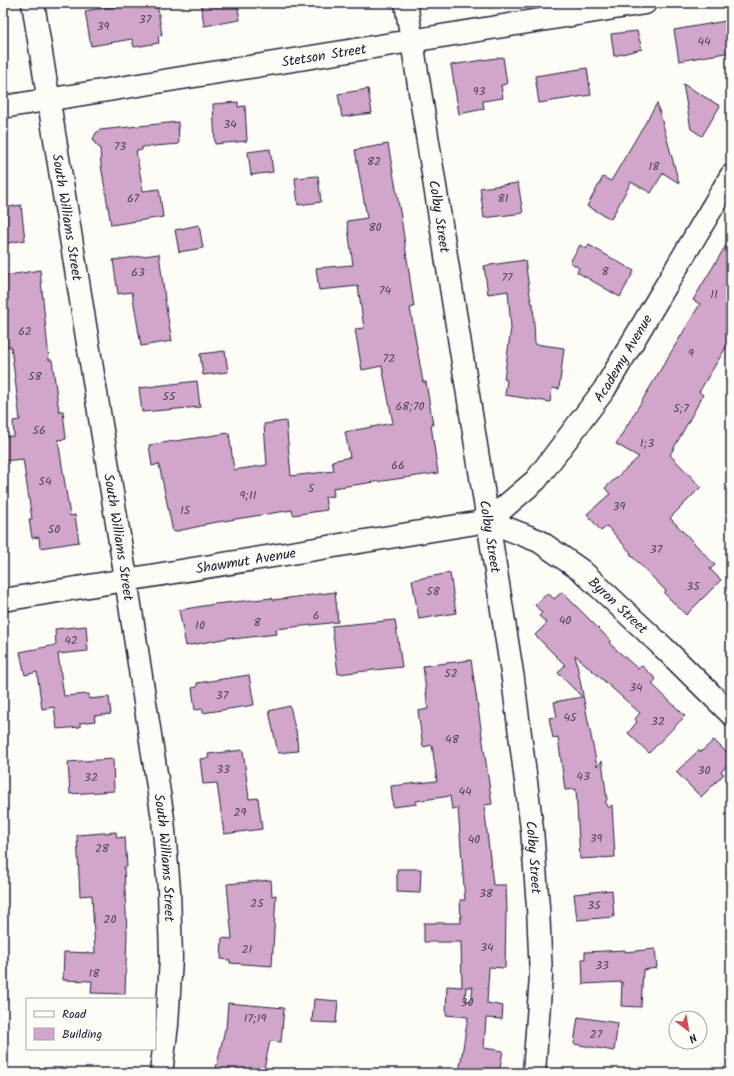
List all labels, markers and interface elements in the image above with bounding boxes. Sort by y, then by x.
house number: 37 [139,10,152,29]
house number: 39 [97,17,109,36]
house number: 44 [697,32,711,51]
street label: Stetson Street [280,38,369,74]
house number: 93 [473,82,485,101]
house number: 34 [223,115,237,134]
house number: 73 [114,137,126,156]
street label: South Williams Street [46,152,88,283]
house number: 82 [367,152,381,171]
house number: 18 [649,157,660,176]
street label: Colby Street [422,179,455,255]
house number: 67 [127,189,140,208]
house number: 81 [498,189,509,208]
house number: 80 [368,218,382,237]
house number: 8 [601,262,609,281]
house number: 63 [131,263,145,282]
house number: 77 [501,268,513,287]
house number: 74 [379,281,391,300]
house number: 11 [710,285,718,304]
street label: Academy Avenue [588,310,659,407]
house number: 62 [18,322,32,341]
house number: 9 [688,344,694,363]
house number: 72 [383,349,395,368]
house number: 58 [28,367,43,386]
house number: 55 [163,387,177,406]
house number: 68;70 [395,397,425,416]
house number: 5;7 [673,399,689,418]
house number: 56 [32,421,46,440]
house number: 1;3 [640,434,654,453]
house number: 66 [391,456,405,475]
house number: 54 [38,472,52,491]
street label: South Williams Street [97,472,139,603]
house number: 5 [308,479,316,498]
house number: 9;11 [239,486,257,505]
house number: 39 [613,497,625,516]
street label: Colby Street [473,499,506,575]
house number: 15 [180,501,192,520]
house number: 50 [48,520,60,539]
house number: 37 [650,540,663,559]
street label: Shawmut Avenue [194,542,298,580]
street label: Byron Street [583,572,653,640]
house number: 35 [686,577,701,596]
house number: 58 [426,582,441,601]
house number: 6 [313,606,319,625]
house number: 40 [559,611,571,630]
house number: 8 [253,613,261,632]
house number: 10 [195,616,205,635]
house number: 42 [64,631,78,650]
house number: 52 [444,664,458,683]
house number: 34 [629,678,643,697]
house number: 37 [216,686,229,705]
house number: 45 [563,708,578,727]
house number: 32 [651,712,665,731]
house number: 48 [445,730,460,749]
house number: 33 [216,760,230,779]
house number: 30 [698,761,710,780]
house number: 43 [576,767,590,786]
house number: 32 [84,768,98,787]
house number: 44 [458,782,472,801]
street label: South Williams Street [147,792,180,923]
house number: 29 [234,803,247,822]
street label: Colby Street [519,820,547,895]
house number: 39 [590,829,602,848]
house number: 40 [468,830,480,849]
house number: 28 [95,839,110,858]
house number: 38 [479,884,494,903]
house number: 25 [250,894,265,913]
house number: 35 [587,896,602,915]
house number: 20 [104,910,116,929]
house number: 34 [480,938,494,957]
house number: 21 [242,940,253,959]
house number: 33 [595,956,609,975]
house number: 18 [89,964,100,983]
house number: 30 [461,993,473,1012]
legend [26,998,156,1050]
text: Road [62,1005,87,1024]
house number: 17;19 [244,1009,266,1028]
north arrow [668,1010,708,1050]
text: Building [62,1025,102,1044]
house number: 27 [590,1025,603,1044]
text: N [685,1028,700,1047]

